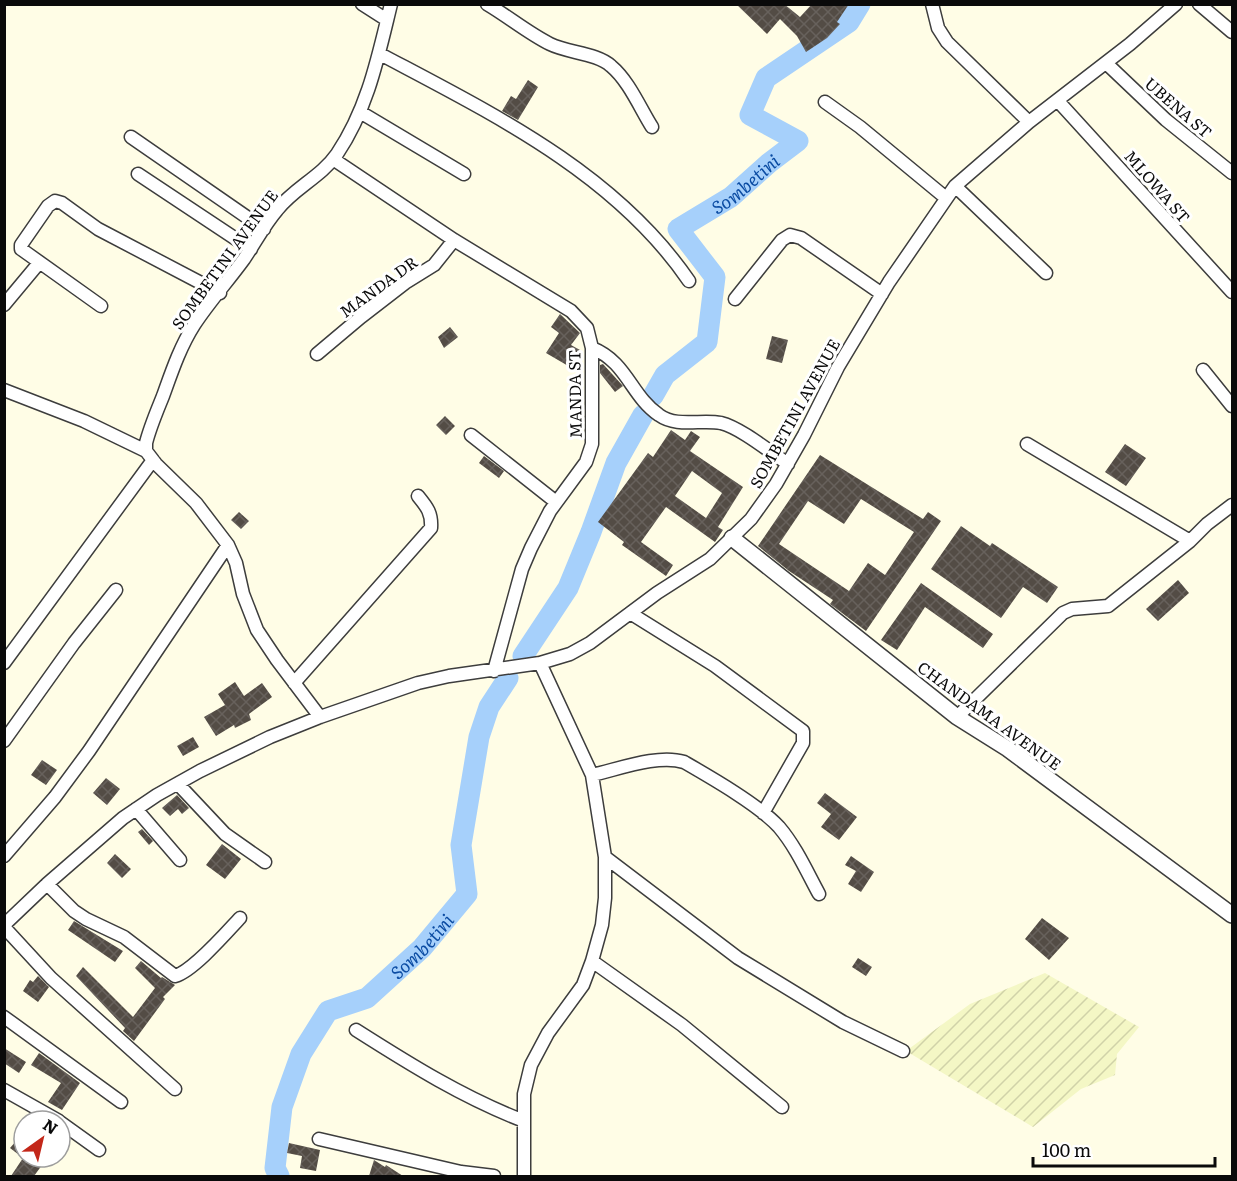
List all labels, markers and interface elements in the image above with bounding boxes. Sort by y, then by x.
street label: UBENA ST [1140,71,1218,143]
street label: MLOWA ST [1120,144,1197,228]
water label: Sombetini [706,146,785,220]
street label: SOMBETINI AVENUE [165,184,283,334]
street label: MANDA DR [334,249,422,323]
street label: SOMBETINI AVENUE [743,334,845,492]
street label: MANDA ST [561,349,587,439]
street label: CHANDAMA AVENUE [913,655,1067,775]
water label: Sombetini [384,907,460,985]
north arrow [12,1109,72,1169]
text: N [39,1112,63,1139]
scale bar [1033,1130,1214,1168]
text: 100 m [1042,1136,1091,1163]

